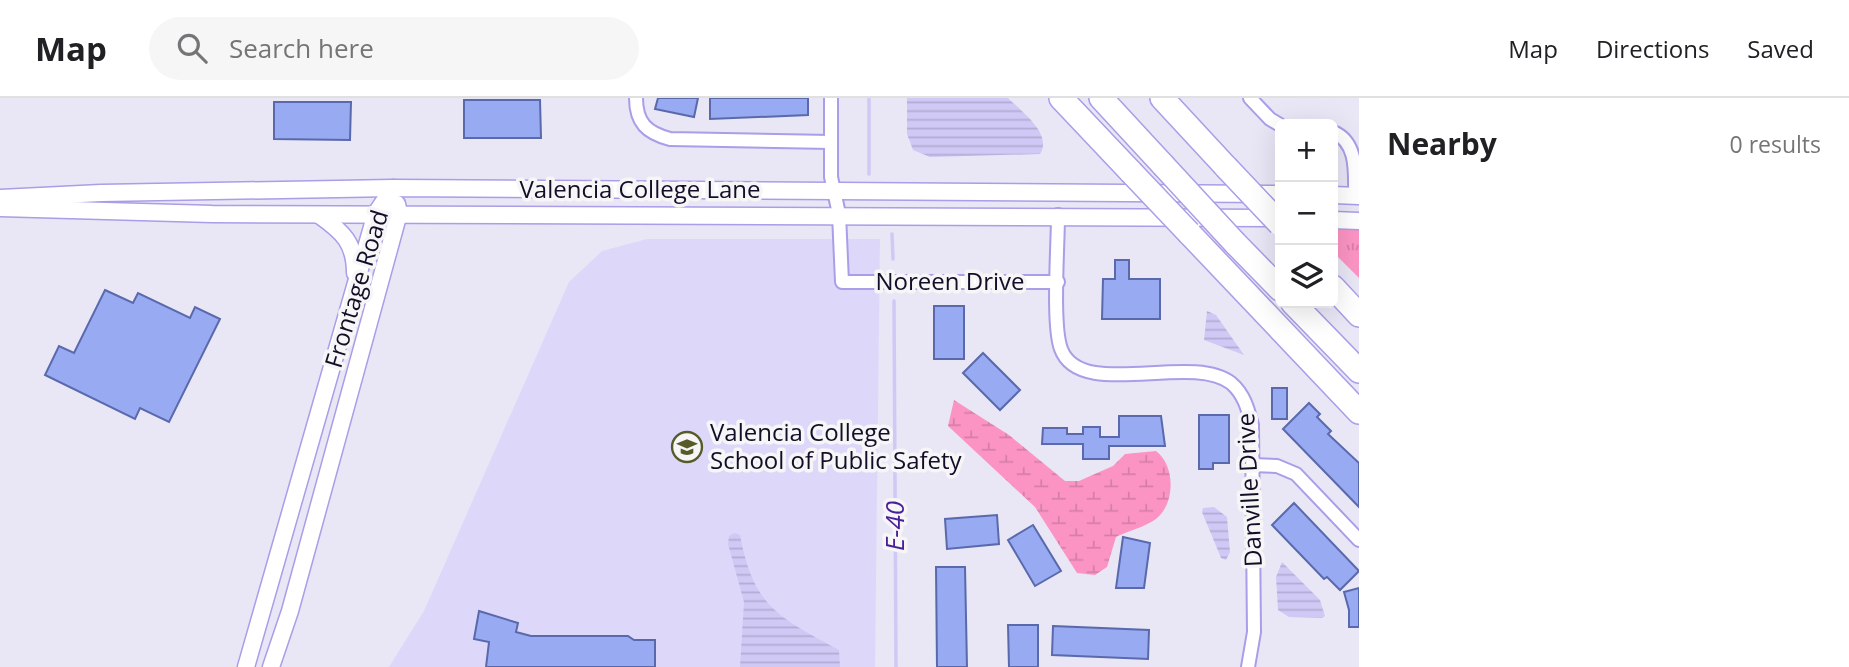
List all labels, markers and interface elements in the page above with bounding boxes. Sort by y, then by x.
search box [149,17,639,80]
text: Map [35,26,107,71]
icon: search [173,29,211,67]
text: Search here [229,30,374,66]
text: Map [1508,32,1558,65]
text: Directions [1596,32,1709,65]
text: Saved [1747,32,1814,65]
map controls [1275,119,1338,308]
button: + [1275,119,1338,182]
text: Nearby [1387,123,1497,164]
text: 0 results [1730,128,1821,160]
street label: Valencia College Lane [520,172,760,205]
button: − [1275,182,1338,245]
street label: Frontage Road [316,206,395,371]
button: layers [1275,245,1338,308]
street label: Noreen Drive [876,264,1024,297]
street label: Danville Drive [1228,412,1269,568]
place label: Valencia College School of Public Safety [710,415,963,476]
school or university icon: Valencia College School of Public Safety [670,430,704,464]
water label: E-40 [876,501,912,551]

